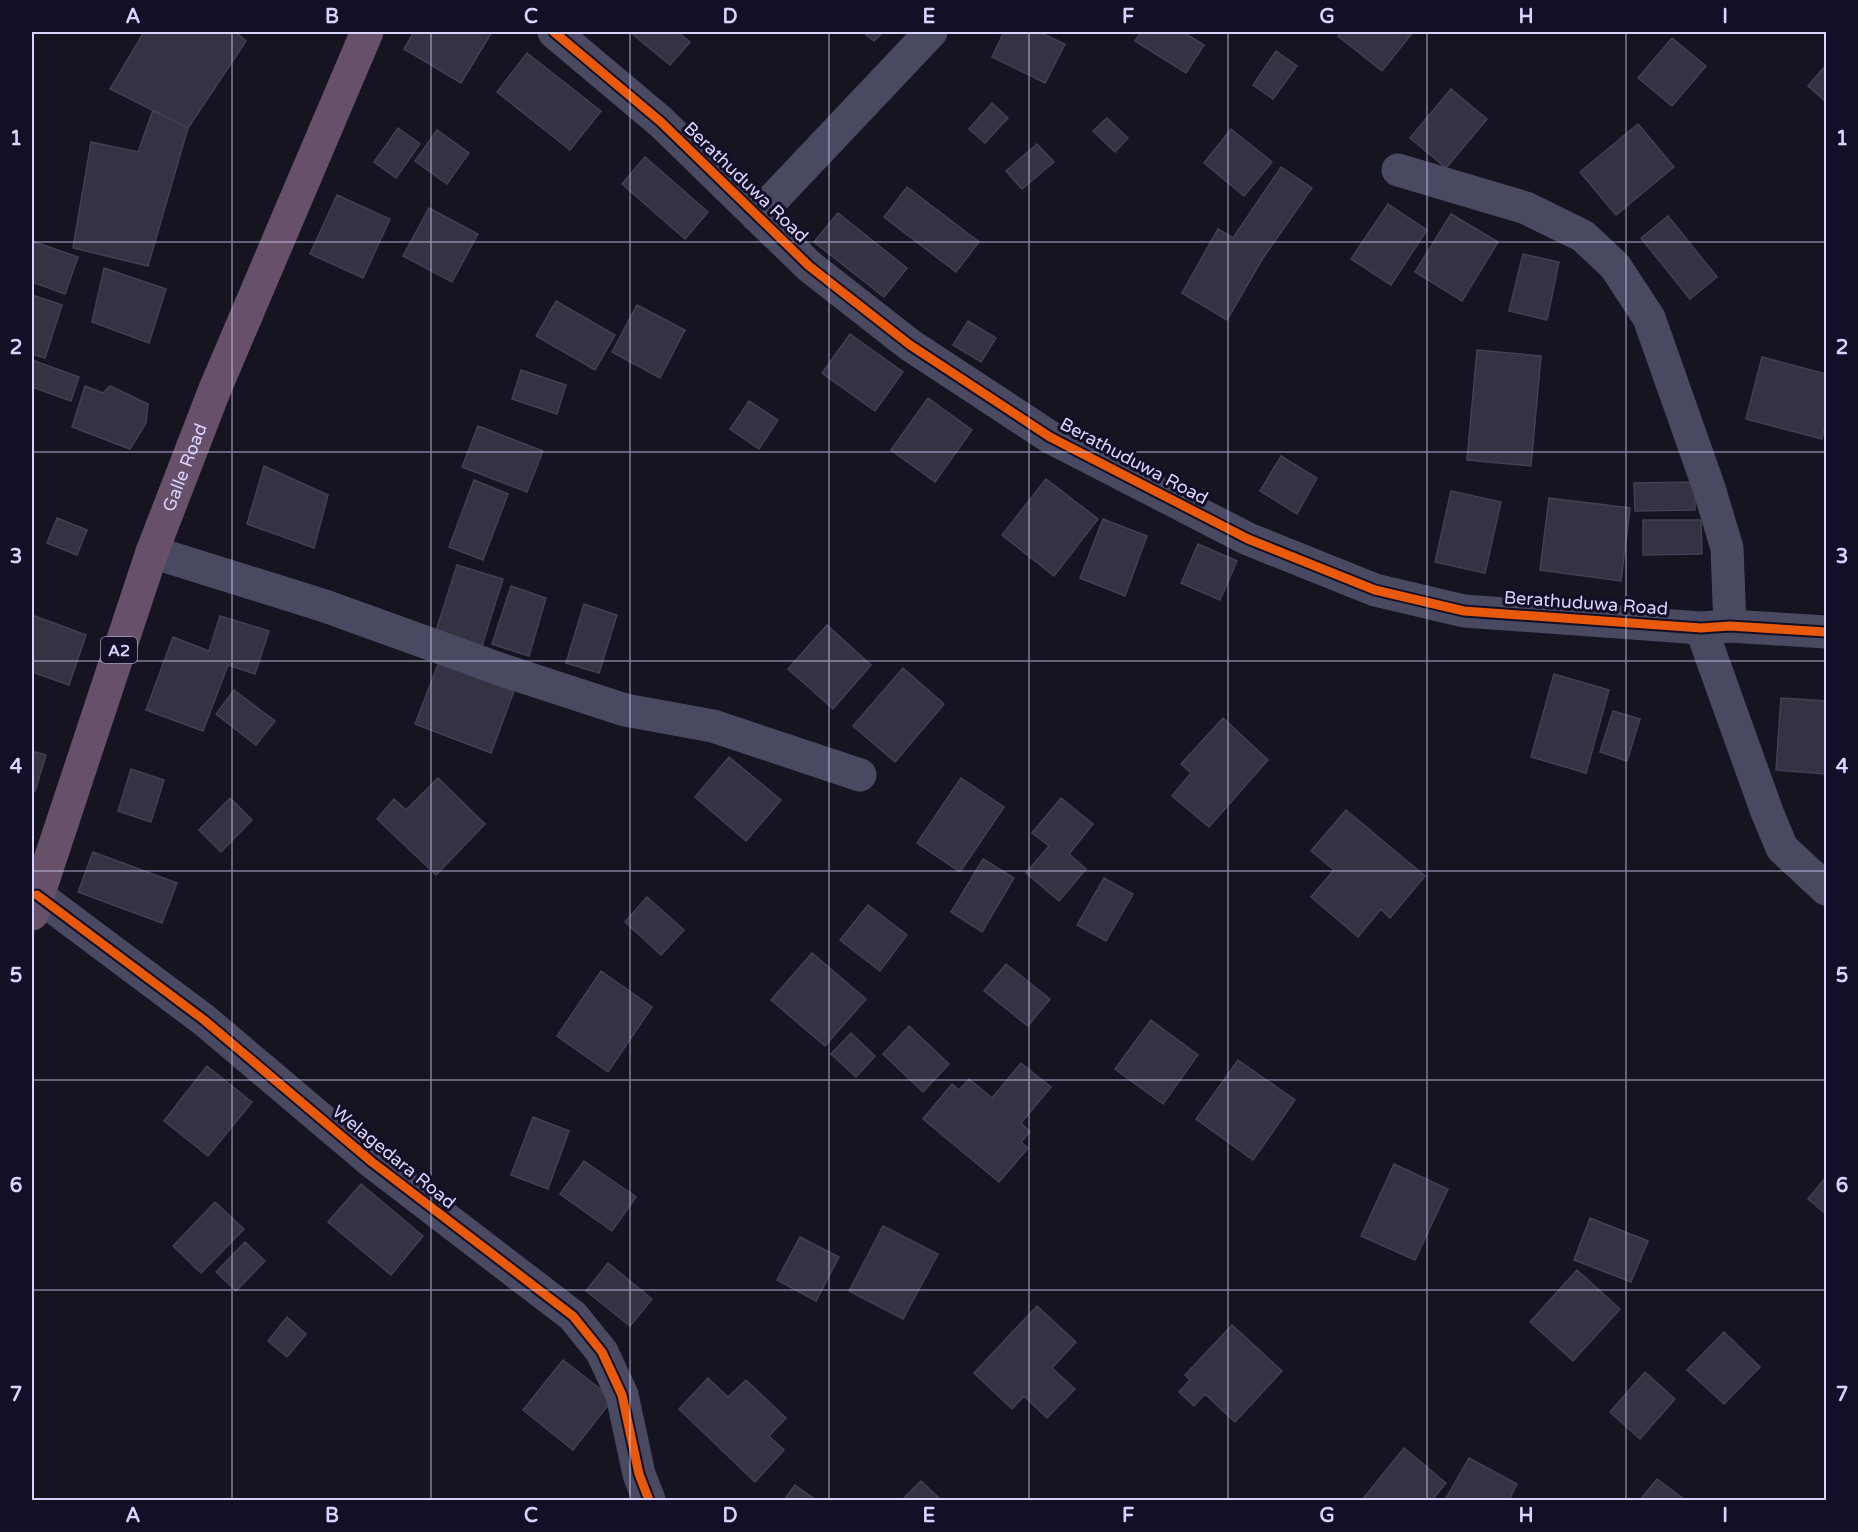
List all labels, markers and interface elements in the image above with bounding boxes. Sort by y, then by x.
text: A [126,5,141,29]
text: B [325,5,339,29]
text: C [524,5,538,29]
text: D [722,5,738,29]
text: E [923,5,936,29]
text: F [1122,5,1134,29]
text: G [1319,5,1335,29]
text: H [1518,5,1534,29]
text: I [1722,5,1728,29]
street label: Berathuduwa Road [679,117,813,247]
text: 1 [10,127,22,151]
text: 1 [1836,127,1848,151]
text: 2 [10,336,22,360]
text: 2 [1836,336,1848,360]
street label: Berathuduwa Road [1056,413,1212,509]
street label: Galle Road [158,420,212,515]
text: 3 [10,545,22,569]
text: 3 [1836,545,1848,569]
street label: Berathuduwa Road [1503,586,1669,620]
road number: A2 [101,637,137,663]
text: 4 [10,755,23,779]
text: 4 [1836,755,1849,779]
text: 5 [10,964,22,988]
text: 5 [1836,964,1848,988]
street label: Welagedara Road [328,1101,460,1213]
text: 6 [10,1174,22,1198]
text: 6 [1836,1174,1848,1198]
text: 7 [10,1383,22,1407]
text: 7 [1836,1383,1848,1407]
text: A [126,1504,141,1528]
text: B [325,1504,339,1528]
text: C [524,1504,538,1528]
text: D [722,1504,738,1528]
text: E [923,1504,936,1528]
text: F [1122,1504,1134,1528]
text: G [1319,1504,1335,1528]
text: H [1518,1504,1534,1528]
text: I [1722,1504,1728,1528]

